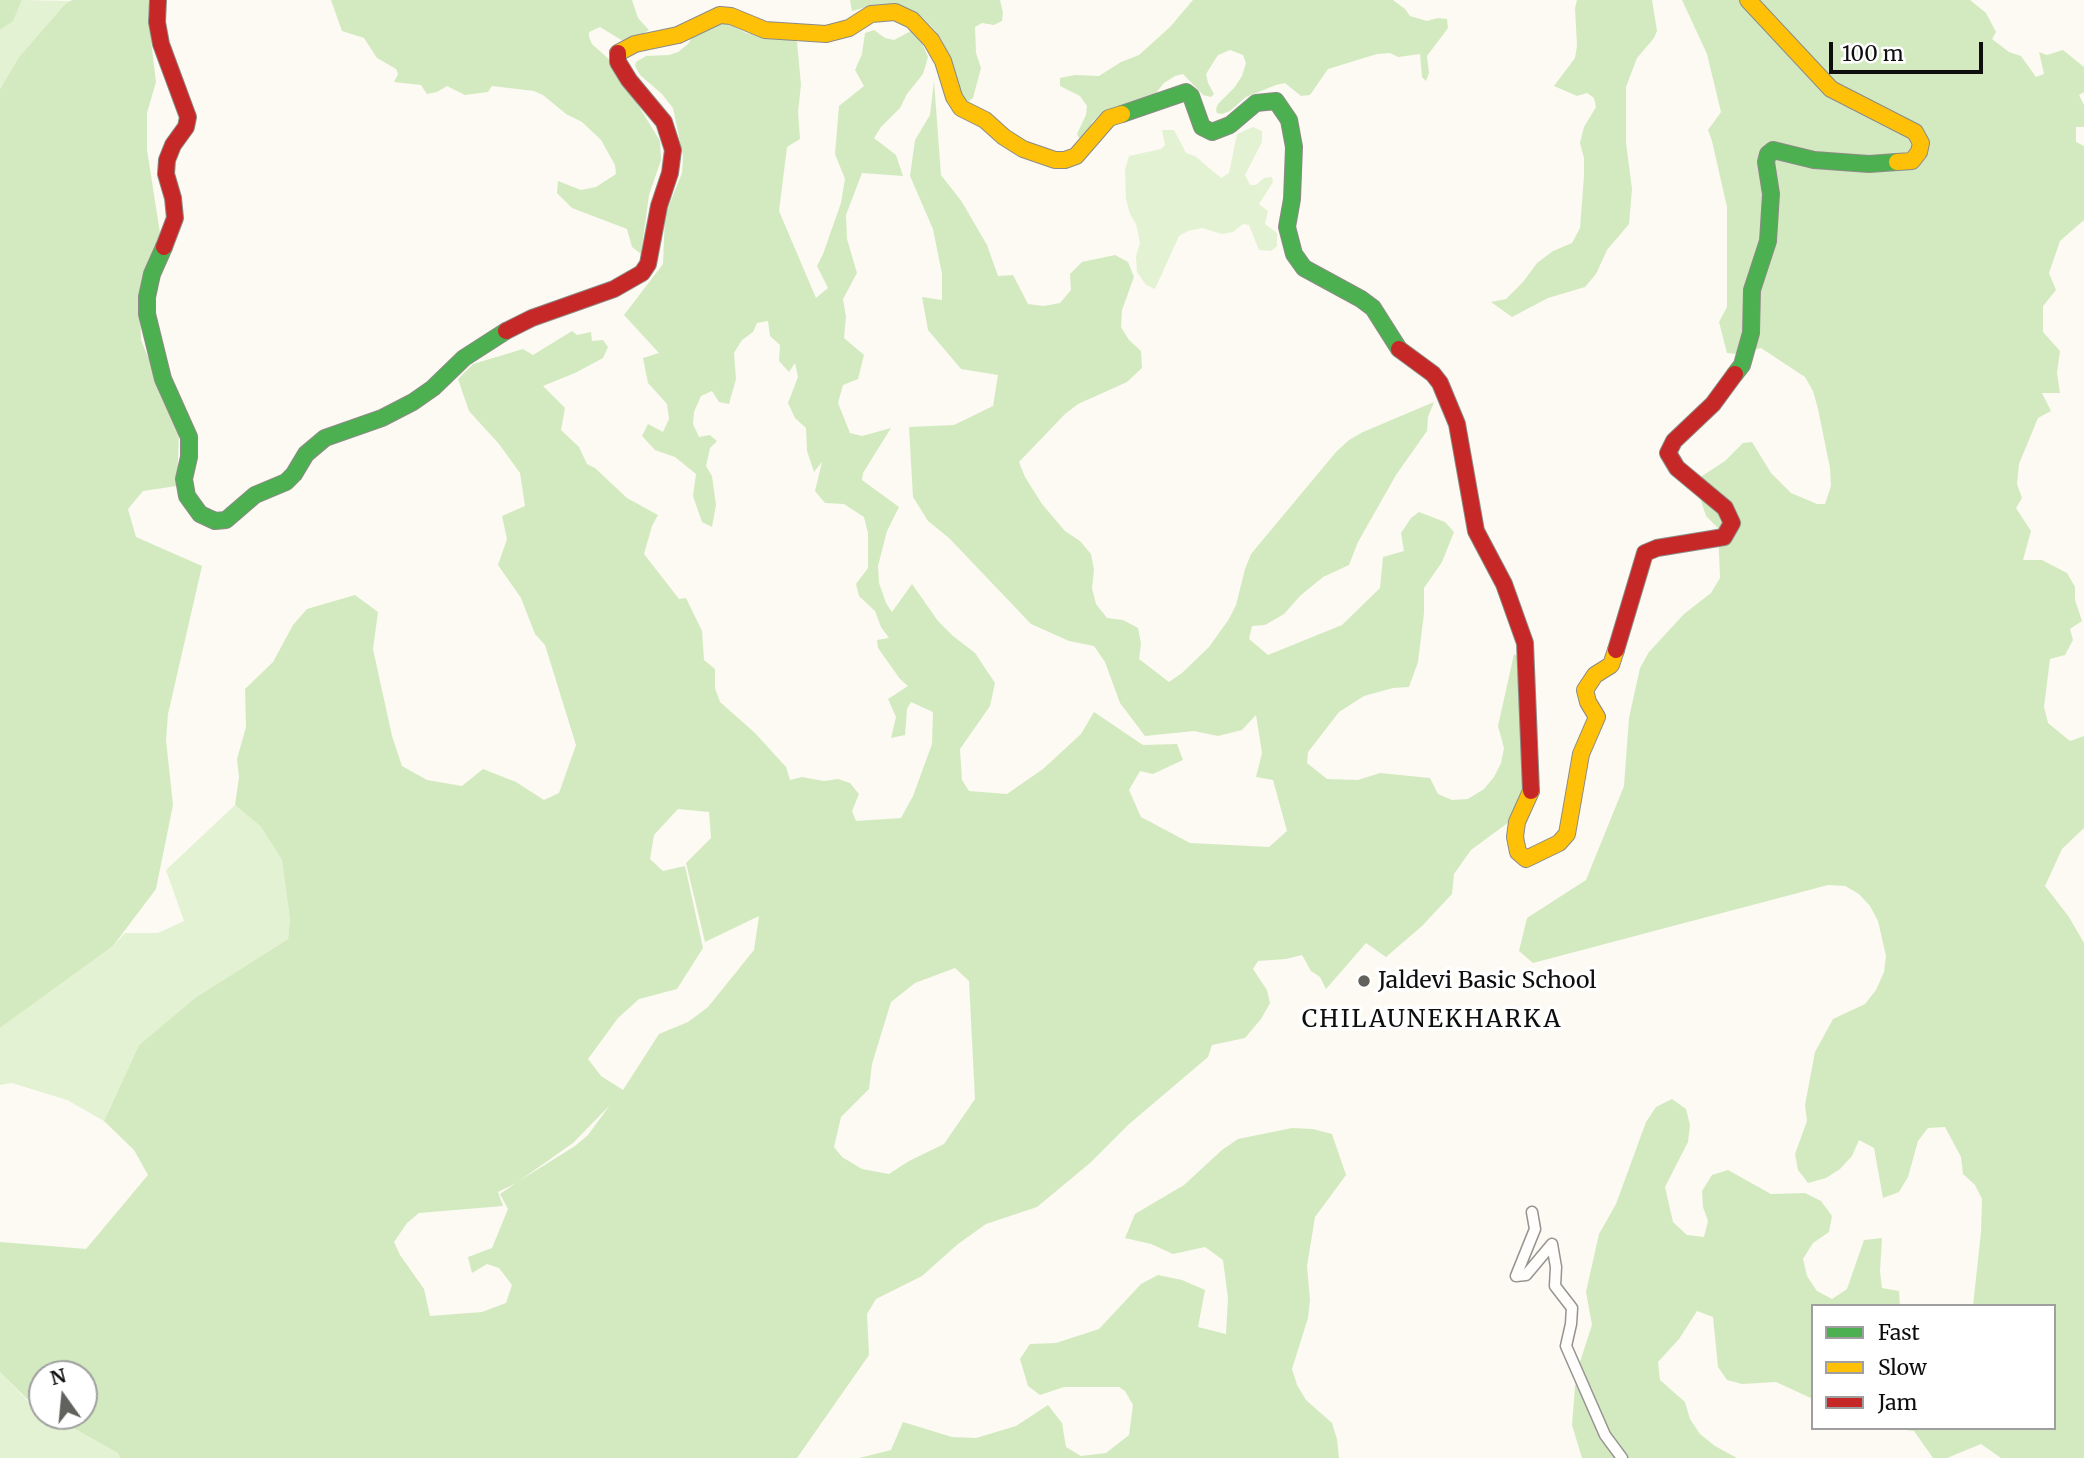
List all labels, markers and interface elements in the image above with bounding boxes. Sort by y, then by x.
scale bar [1832,28,1986,72]
text: 100 m [1842,40,1904,67]
place label: Jaldevi Basic School [1378,967,1596,995]
marker: Jaldevi Basic School [1356,973,1372,989]
district label: CHILAUNEKHARKA [1303,1006,1561,1034]
legend [1811,1304,2056,1430]
text: Fast [1878,1319,1920,1346]
text: Slow [1878,1354,1927,1381]
north arrow [28,1360,98,1430]
text: N [48,1363,68,1390]
text: Jam [1878,1389,1917,1416]

